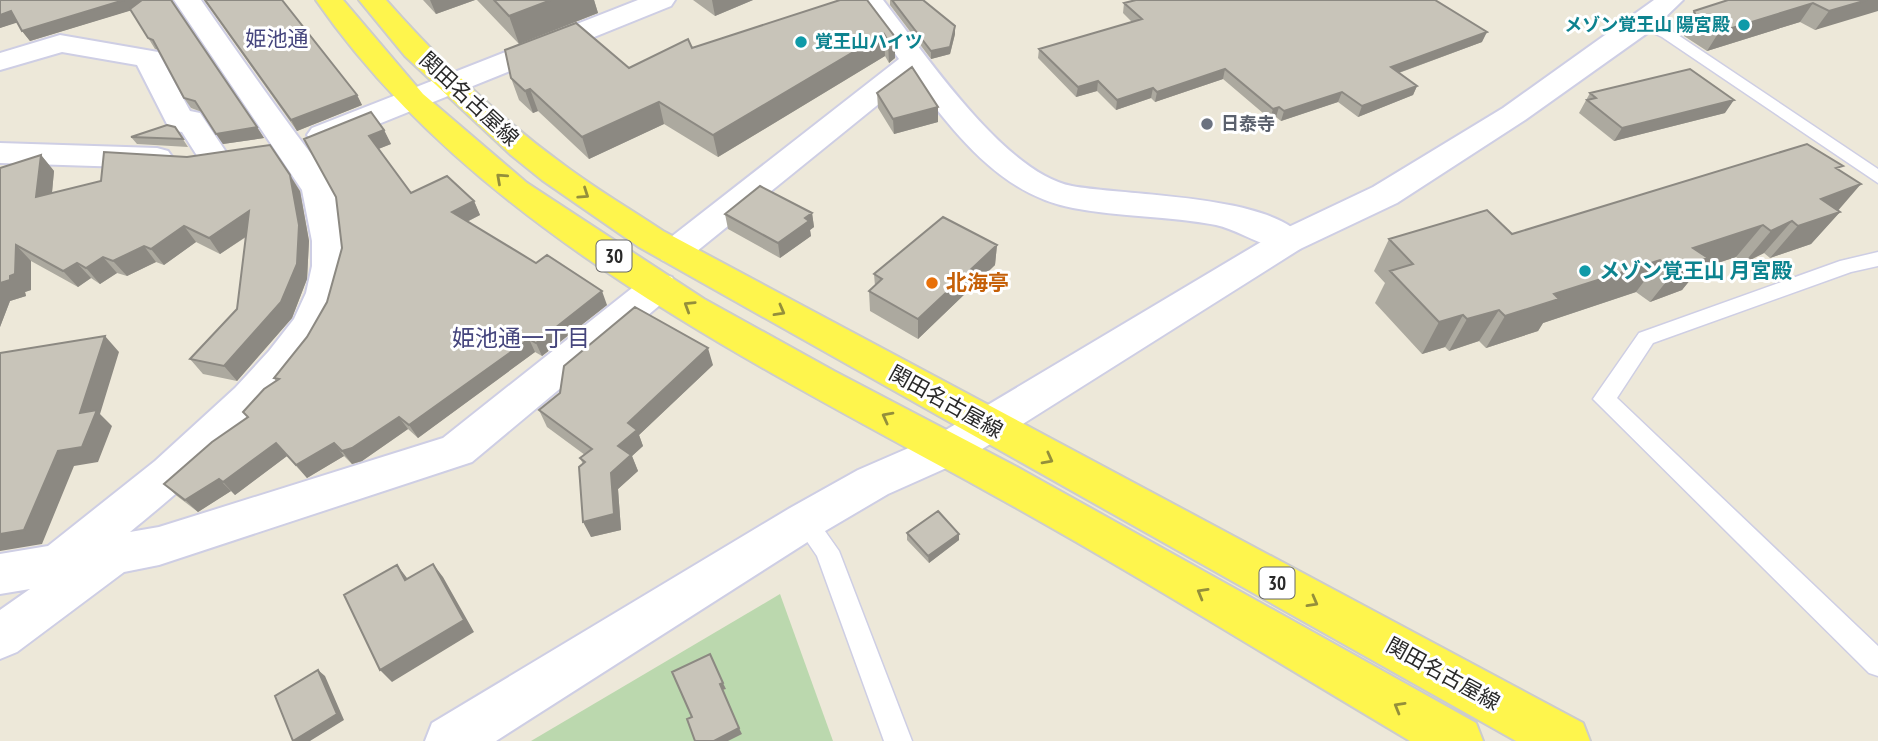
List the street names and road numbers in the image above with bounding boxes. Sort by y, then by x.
street label: 関田名古屋線 [414,46,525,151]
road number: 30 [596,240,632,272]
street label: 関田名古屋線 [885,359,1008,444]
road number: 30 [1260,568,1294,598]
street label: 関田名古屋線 [1382,631,1505,716]

